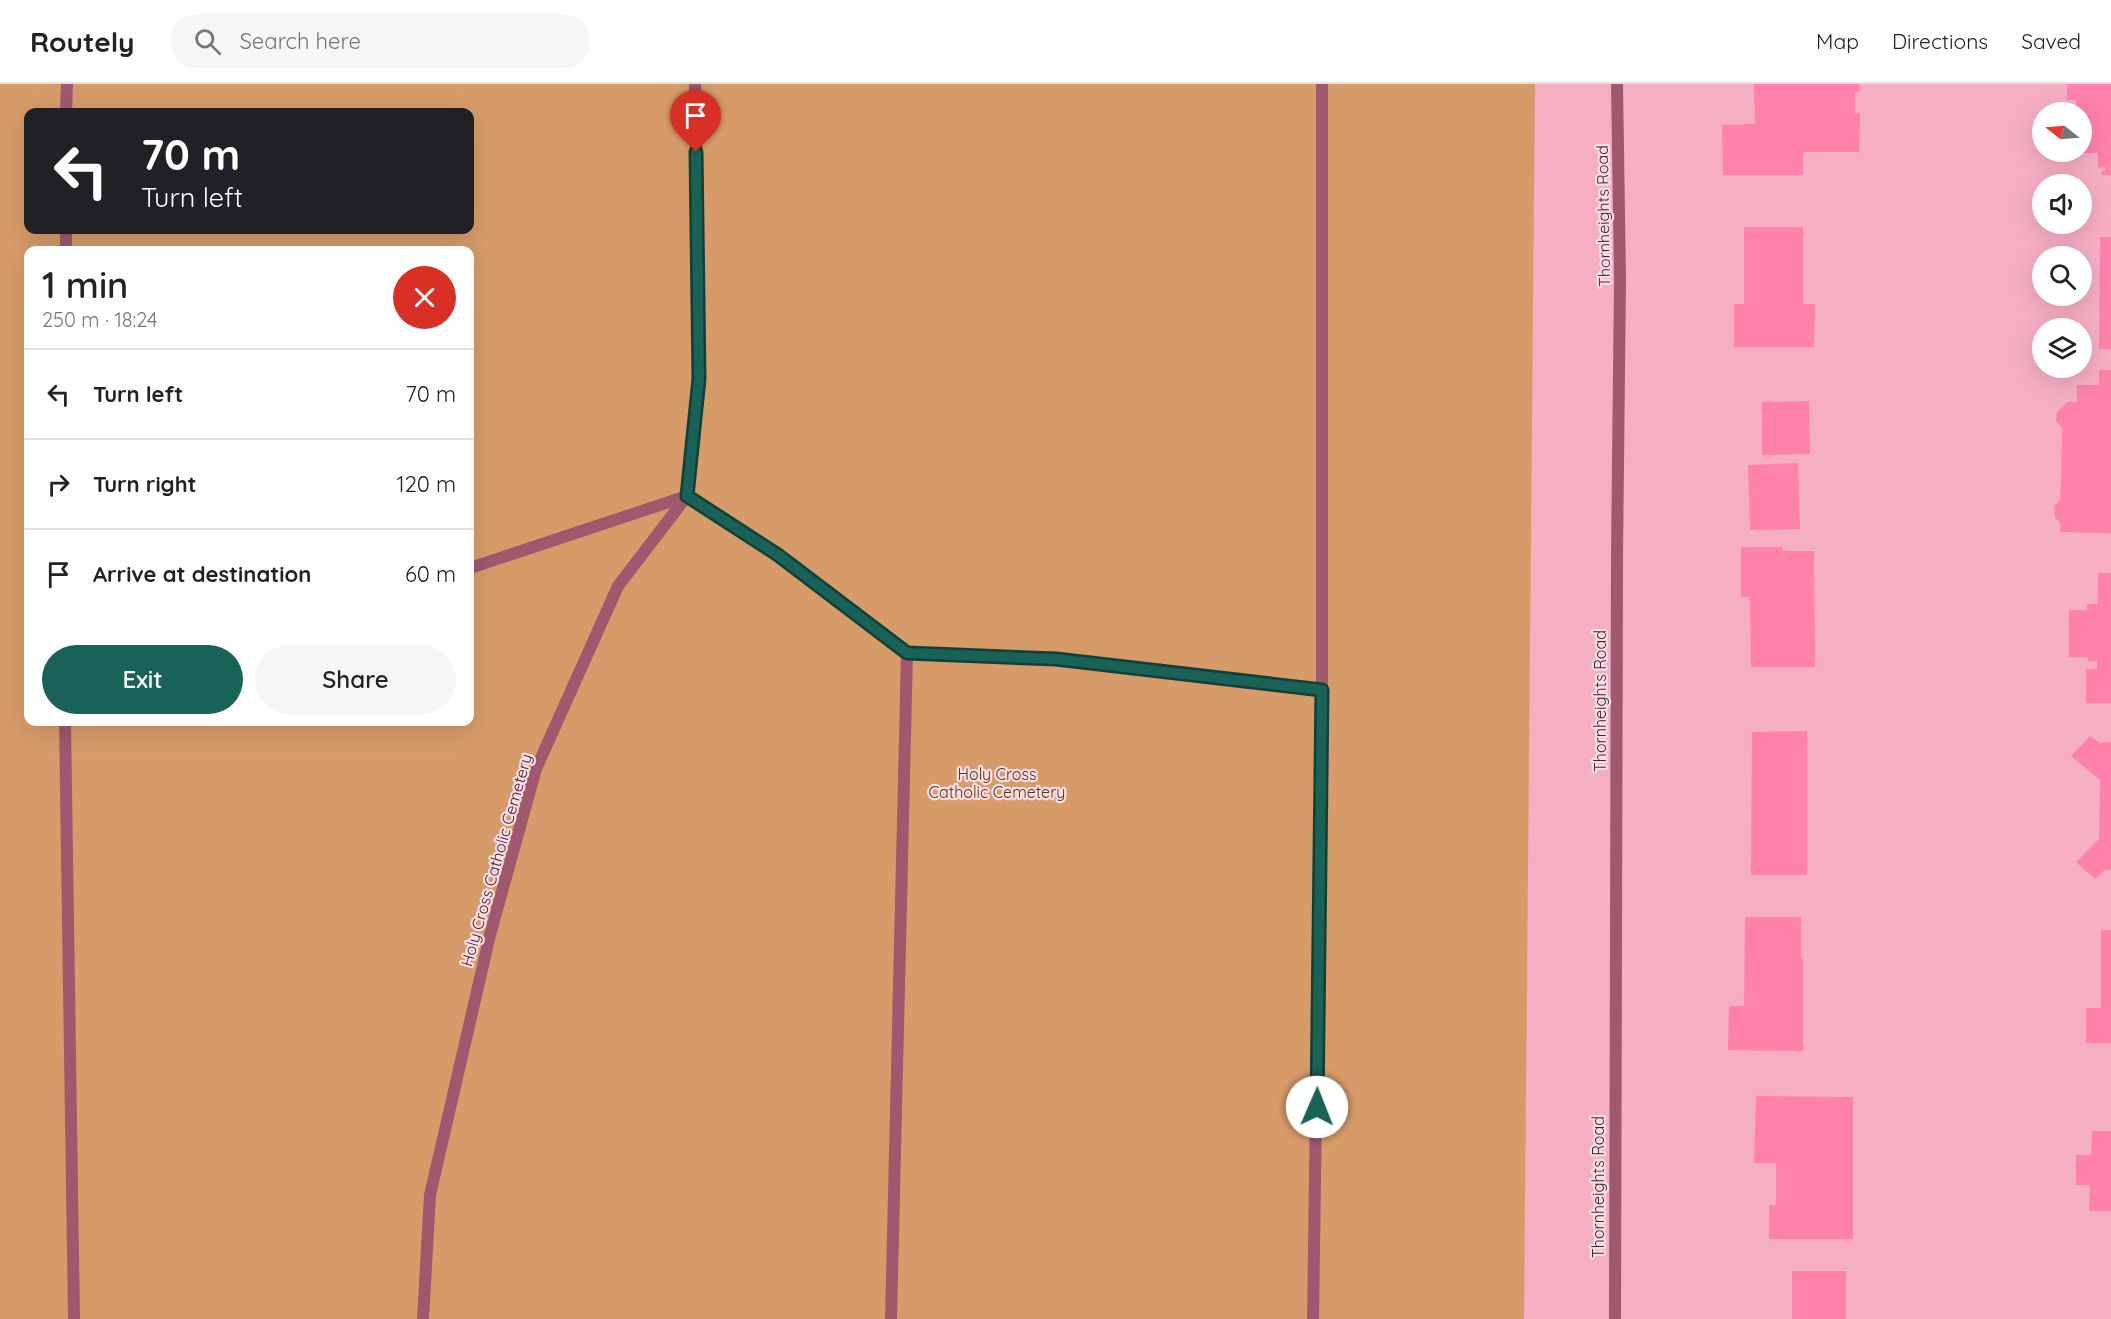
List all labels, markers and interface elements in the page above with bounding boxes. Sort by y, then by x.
search box [170,14,590,68]
text: Routely [30,24,134,59]
icon: search [191,25,224,58]
text: Search here [239,27,361,55]
text: Map [1816,28,1859,54]
text: Directions [1892,28,1988,54]
text: Saved [2021,28,2081,54]
pin [670,90,721,152]
icon: arrive [679,99,712,132]
north arrow [2032,102,2092,162]
map controls [2032,102,2092,378]
text: 70 m [141,128,240,181]
icon: left [42,132,120,210]
street label: Thornheights Road [1592,145,1614,287]
button: sound [2032,174,2092,234]
text: Turn left [141,180,243,214]
button: search [2032,246,2092,306]
text: 1 min [42,262,128,307]
button: close [393,266,456,329]
text: 250 m · 18:24 [42,307,158,332]
button: layers [2032,318,2092,378]
icon: left [42,378,75,411]
text: Turn left [93,380,183,408]
text: 70 m [406,380,456,408]
icon: right [42,468,75,501]
text: Turn right [93,470,197,498]
text: 120 m [397,470,456,498]
icon: arrive [42,558,75,591]
text: Arrive at destination [93,560,311,588]
text: 60 m [405,560,456,588]
street label: Thornheights Road [1590,630,1610,772]
button: Exit [42,645,243,714]
button: Share [255,645,456,714]
street label: Holy Cross Catholic Cemetery [456,751,536,969]
park label: Holy Cross Catholic Cemetery [929,764,1065,802]
position arrow [1285,1075,1349,1139]
street label: Thornheights Road [1588,1116,1608,1258]

